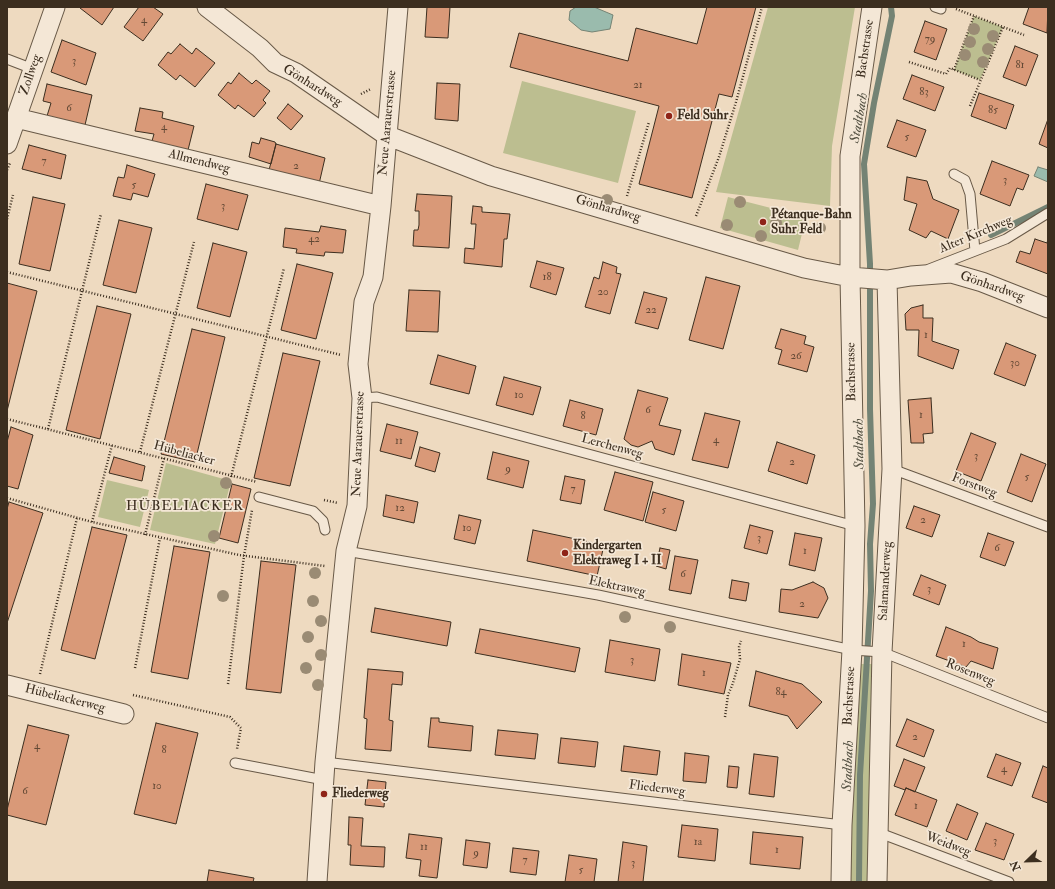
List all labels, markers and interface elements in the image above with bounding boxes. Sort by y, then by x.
house number: 4 [141,14,147,28]
street label: Bachstrasse [854,19,878,79]
house number: 79 [925,33,935,47]
street label: Zollweg [17,52,45,98]
house number: 3 [72,55,76,69]
house number: 81 [1015,59,1025,73]
street label: Gönhardweg [279,62,345,110]
street label: Neue Aarauerstrasse [376,70,400,176]
house number: 21 [633,79,643,93]
house number: 83 [919,86,929,100]
water label: Stadtbach [847,92,873,144]
house number: 6 [66,102,72,116]
house number: 85 [988,104,998,118]
place label: Feld Suhr [677,108,728,124]
marker: Feld Suhr [664,111,674,121]
house number: 4 [161,121,167,135]
house number: 5 [905,131,909,145]
street label: Allmendweg [166,147,232,177]
house number: 7 [41,155,47,169]
house number: 2 [293,160,299,174]
house number: 3 [1003,174,1007,188]
house number: 5 [132,179,136,193]
street label: Gönhardweg [574,192,642,226]
house number: 3 [221,200,225,214]
place label: Pétanque-Bahn Suhr Feld [771,207,852,238]
street label: Alter Kirchweg [937,213,1015,257]
marker: Pétanque-Bahn Suhr Feld [758,217,768,227]
house number: 42 [308,233,320,247]
street label: Gönhardweg [958,269,1026,305]
house number: 18 [542,271,552,285]
house number: 20 [597,286,609,300]
house number: 22 [645,304,657,318]
house number: 1 [924,329,928,343]
street label: Bachstrasse [844,342,860,402]
house number: 26 [790,350,802,364]
house number: 30 [1010,357,1020,371]
house number: 10 [514,389,524,403]
street label: Neue Aarauerstrasse [349,391,369,497]
house number: 6 [645,404,651,418]
house number: 1 [919,409,923,423]
house number: 8 [580,410,586,424]
water label: Stadtbach [851,418,869,470]
street label: Lerchenweg [579,431,645,463]
house number: 4 [713,434,719,448]
house number: 11 [395,435,403,449]
street label: Hübeliacker [152,438,216,470]
house number: 3 [974,450,978,464]
house number: 2 [789,456,795,470]
house number: 9 [505,463,511,477]
street label: Forstweg [949,470,999,502]
house number: 5 [1025,471,1029,485]
house number: 7 [570,483,576,497]
district label: HÜBELIACKER [126,499,244,515]
house number: 12 [395,502,405,516]
house number: 5 [662,504,666,518]
house number: 2 [920,514,926,528]
house number: 10 [462,522,472,536]
house number: 3 [757,532,761,546]
place label: Kindergarten Elektraweg I + II [573,538,661,569]
street label: Salamanderweg [876,541,896,621]
house number: 6 [994,542,1000,556]
house number: 1 [803,545,807,559]
marker: Kindergarten Elektraweg I + II [560,548,570,558]
house number: 6 [680,568,686,582]
street label: Elektraweg [587,573,647,601]
house number: 3 [927,583,931,597]
house number: 2 [799,598,805,612]
house number: 1 [962,638,966,652]
house number: 3 [630,654,634,668]
street label: Rosenweg [943,656,997,690]
street label: Bachstrasse [841,666,859,726]
house number: 1 [702,667,706,681]
street label: Hübeliackerweg [23,681,107,717]
house number: 84 [775,686,787,700]
house number: 2 [912,731,918,745]
house number: 4 [34,740,40,754]
water label: Stadtbach [840,740,858,792]
house number: 8 [161,744,167,758]
house number: 4 [1001,763,1007,777]
street label: Fliederweg [628,778,686,800]
house number: 10 [152,780,162,794]
house number: 6 [22,785,28,799]
place label: Fliederweg [332,786,389,802]
marker: Fliederweg [319,789,329,799]
house number: 1 [914,800,918,814]
street label: Weidweg [923,829,973,861]
house number: 3 [993,835,997,849]
house number: 1a [694,836,702,850]
house number: 11 [420,841,428,855]
north arrow [1007,841,1047,881]
house number: 1 [775,844,779,858]
house number: 9 [473,847,479,861]
house number: 7 [522,854,528,868]
house number: 3 [631,857,635,871]
text: N [1008,859,1023,873]
house number: 5 [579,864,583,878]

